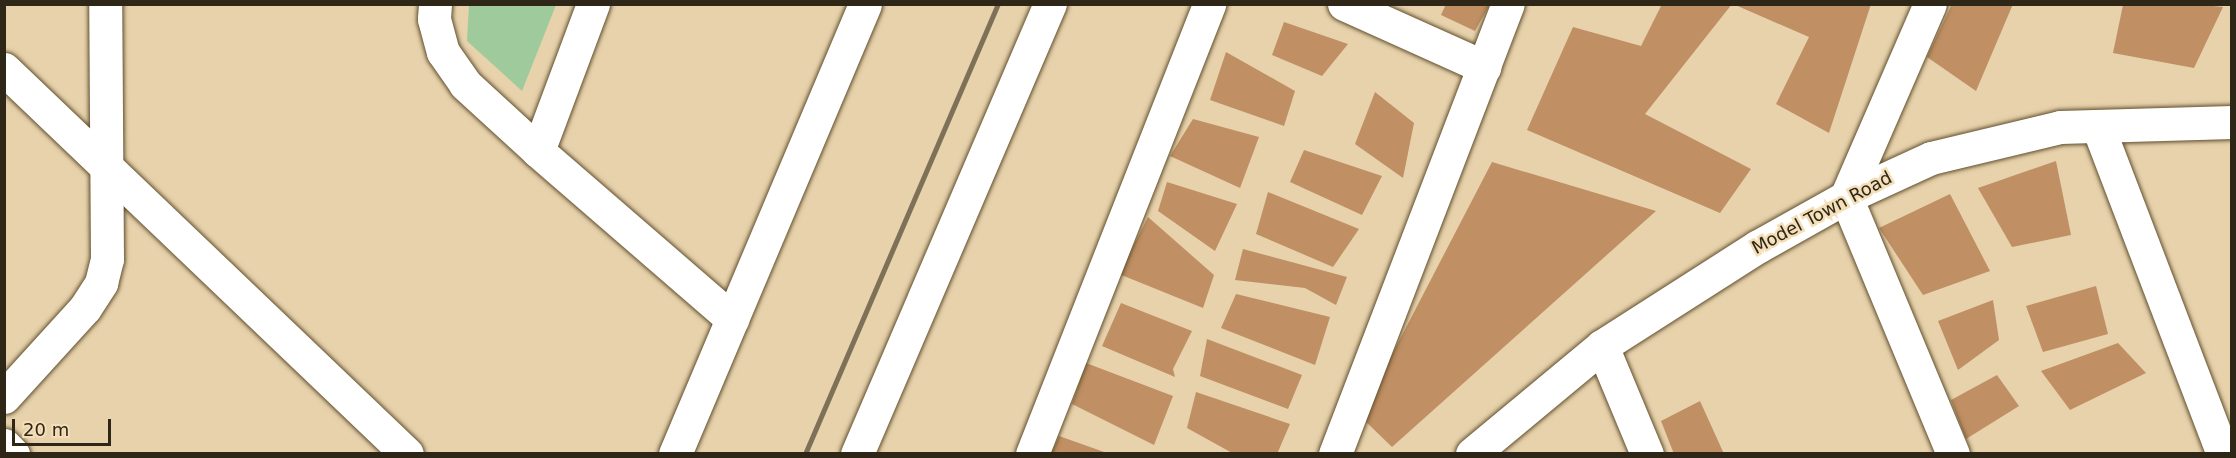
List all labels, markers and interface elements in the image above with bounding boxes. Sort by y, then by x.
street label: Model Town Road [1748,167,1896,259]
scale bar [15,407,114,445]
text: 20 m [23,419,69,440]

